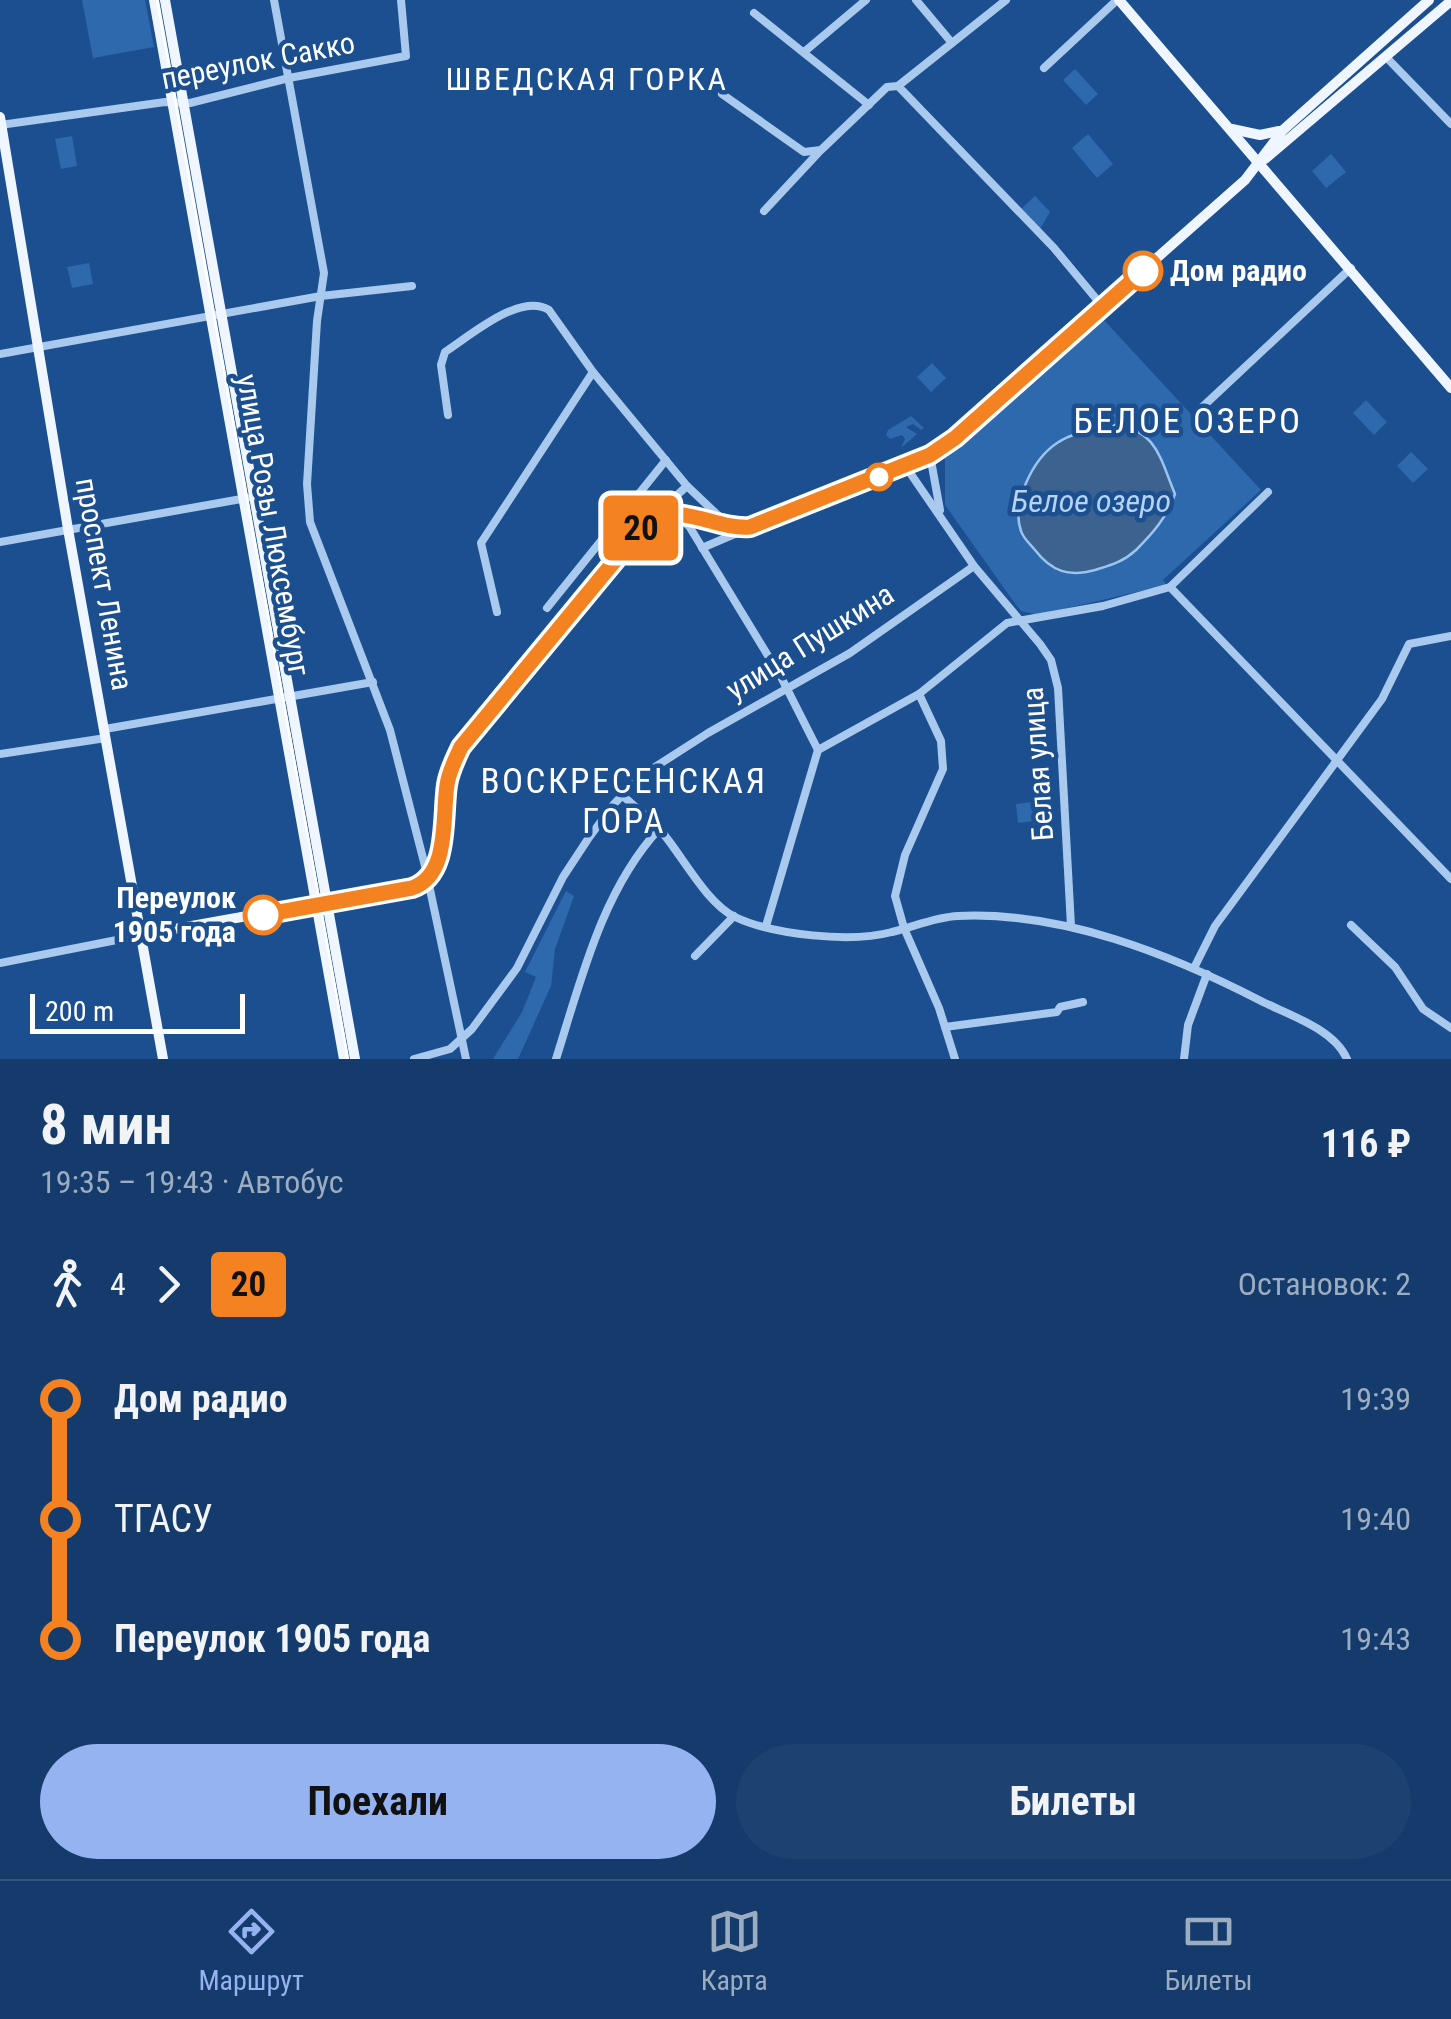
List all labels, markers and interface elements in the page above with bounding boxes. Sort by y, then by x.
street label: переулок Сакко [158,25,358,96]
district label: ШВЕДСКАЯ ГОРКА [445,60,729,98]
marker: Дом радио [1124,252,1162,290]
place label: Дом радио [1170,253,1307,288]
street label: улица Розы Люксембург [230,371,317,679]
district label: БЕЛОЕ ОЗЕРО [1073,401,1303,442]
unlabelled marker [866,464,892,490]
street label: проспект Ленина [69,475,140,693]
water label: Белое озеро [1011,482,1171,520]
line badge: 20 [596,496,686,560]
text: 20 [623,508,659,549]
street label: улица Пушкина [719,576,900,707]
street label: Белая улица [1015,686,1060,842]
district label: ВОСКРЕСЕНСКАЯ ГОРА [480,761,768,842]
place label: Переулок 1905 года [113,880,236,949]
marker: Переулок 1905 года [244,896,282,934]
scale bar [30,989,245,1034]
text: 200 m [45,995,114,1028]
text: 8 мин [40,1093,172,1157]
text: 116 ₽ [1321,1122,1411,1166]
text: 19:35 – 19:43 · Автобус [40,1163,344,1201]
icon: walk [40,1257,95,1312]
icon: forward [141,1257,196,1312]
text: 20 [231,1264,266,1305]
text: 4 [110,1265,126,1303]
text: Остановок: 2 [1238,1265,1411,1303]
text: Дом радио [114,1377,288,1421]
text: 19:39 [1340,1380,1411,1418]
text: ТГАСУ [114,1497,213,1541]
text: 19:40 [1340,1500,1411,1538]
text: Переулок 1905 года [114,1617,431,1661]
text: 19:43 [1340,1620,1411,1658]
button: Поехали [40,1744,716,1859]
button: Билеты [736,1744,1411,1859]
tab: Маршрут [198,1904,304,1997]
tab: Карта [701,1904,768,1997]
tab: Билеты [1165,1904,1253,1997]

